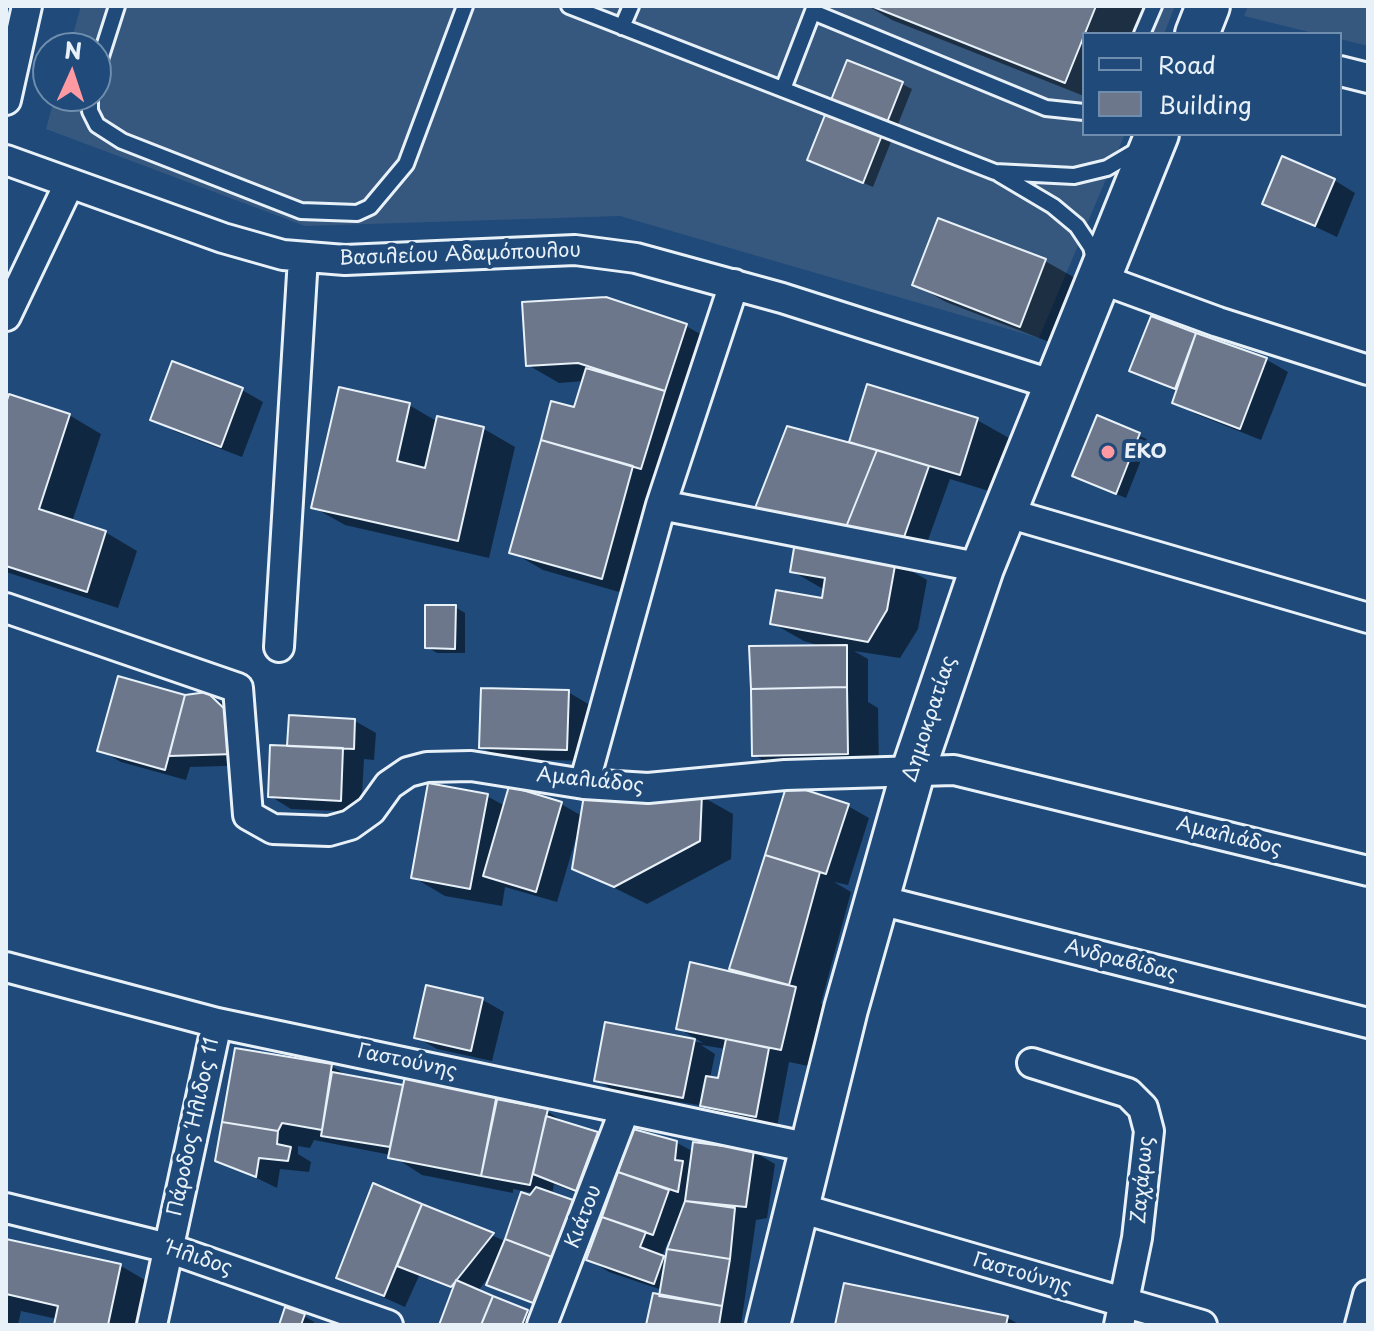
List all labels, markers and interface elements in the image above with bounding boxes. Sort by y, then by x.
north arrow [32,32,112,112]
legend [1082,32,1342,136]
text: N [64,33,83,66]
text: Road [1158,46,1216,82]
text: Building [1158,86,1252,122]
street label: Βασιλείου Αδαμόπουλου [339,239,581,271]
place label: EKO [1124,440,1167,464]
marker: EKO [1099,443,1117,461]
street label: Δημοκρατίας [898,653,962,785]
street label: Αμαλιάδος [535,763,645,799]
street label: Αμαλιάδος [1174,812,1284,862]
street label: Ανδραβίδας [1062,935,1180,987]
street label: Πάροδος Ήλιδος 11 [163,1036,225,1218]
street label: Γαστούνης [355,1040,459,1084]
street label: Ζαχάρως [1127,1135,1159,1225]
street label: Κιάτου [561,1182,607,1252]
street label: Ήλιδος [163,1237,235,1281]
street label: Γαστούνης [970,1248,1074,1300]

